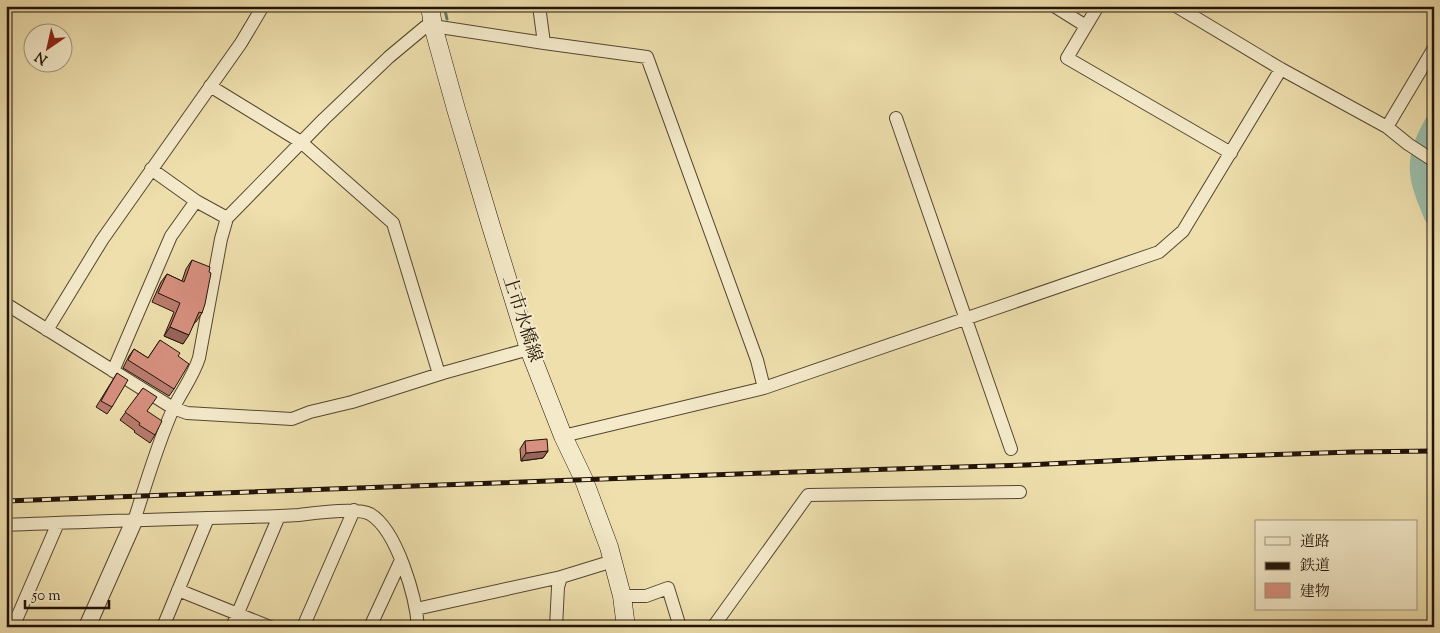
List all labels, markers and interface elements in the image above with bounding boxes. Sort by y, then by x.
north arrow [22,22,72,72]
text: N [32,46,52,69]
street label: 上市水橋線 [495,272,547,366]
legend [1255,520,1418,610]
text: 道路 [1300,532,1330,553]
text: 鉄道 [1300,556,1330,577]
scale bar [25,578,109,610]
text: 建物 [1300,582,1330,603]
text: 50 m [31,586,61,607]

